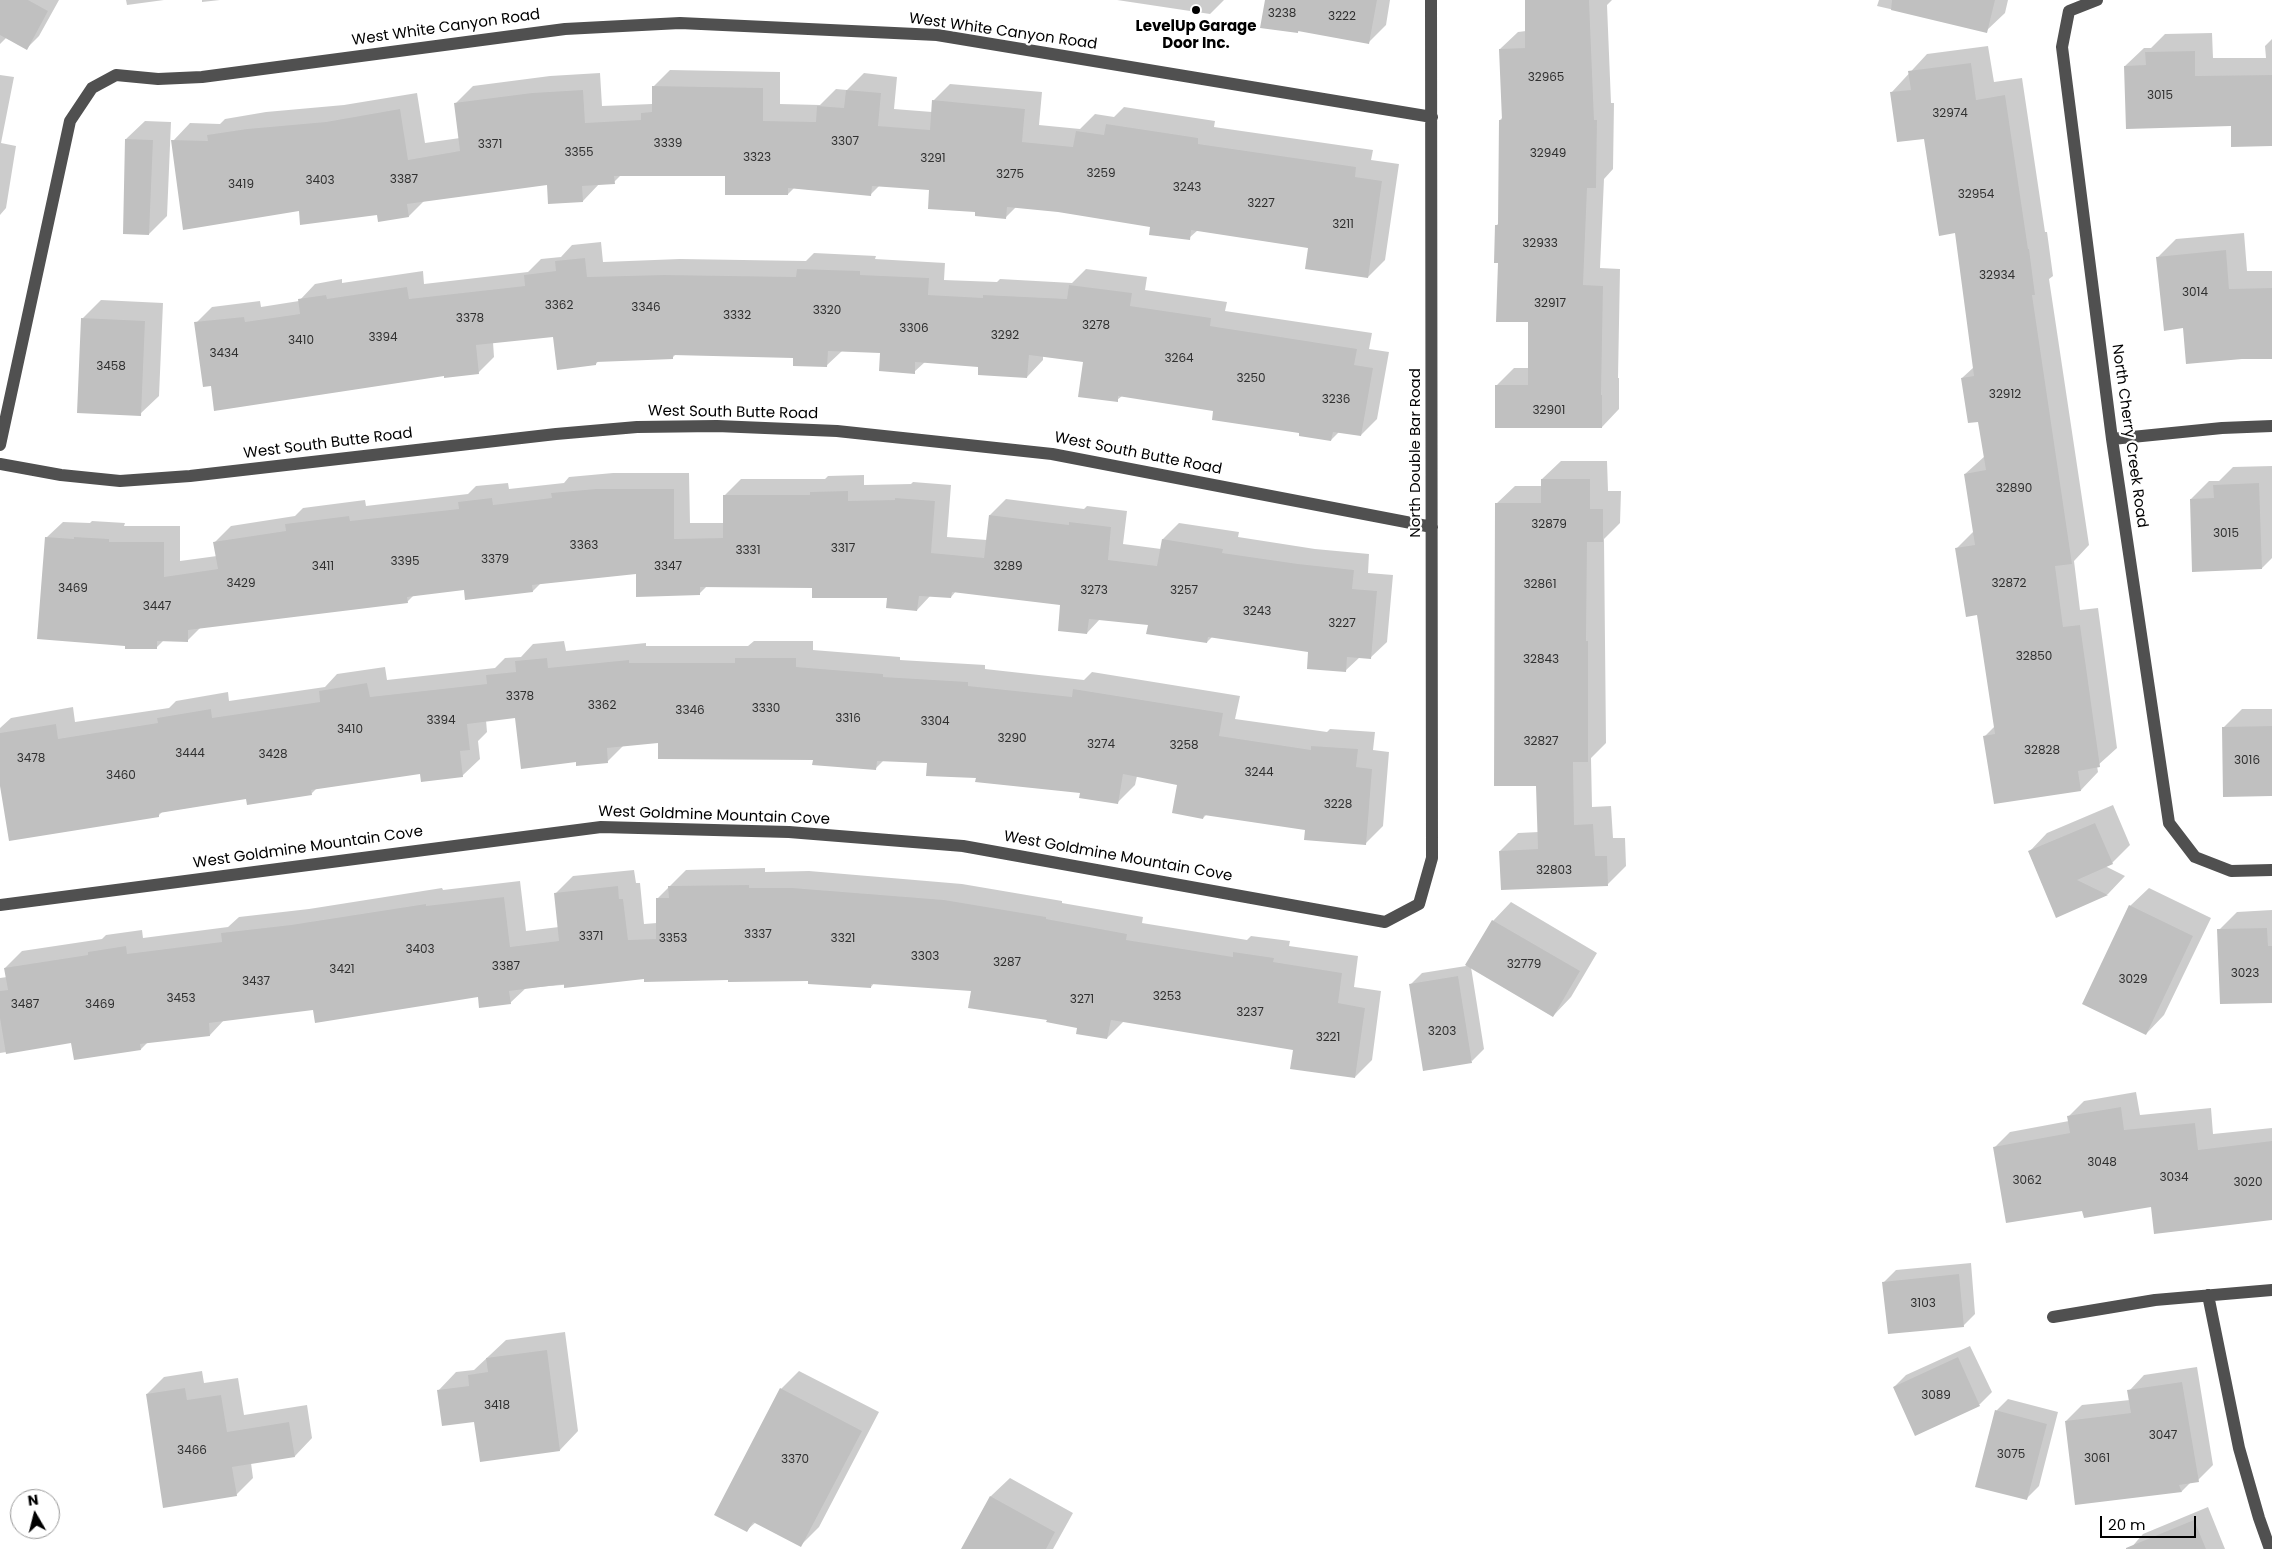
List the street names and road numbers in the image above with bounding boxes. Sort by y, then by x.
street label: West White Canyon Road [351,6,541,50]
street label: West White Canyon Road [908,10,1098,54]
street label: North Cherry Creek Road [2107,343,2151,529]
street label: North Double Bar Road [1407,368,1425,538]
street label: West South Butte Road [648,403,818,423]
street label: West South Butte Road [242,425,414,463]
street label: West South Butte Road [1053,429,1223,479]
street label: West Goldmine Mountain Cove [598,803,830,829]
street label: West Goldmine Mountain Cove [192,823,424,873]
street label: West Goldmine Mountain Cove [1002,828,1234,886]

